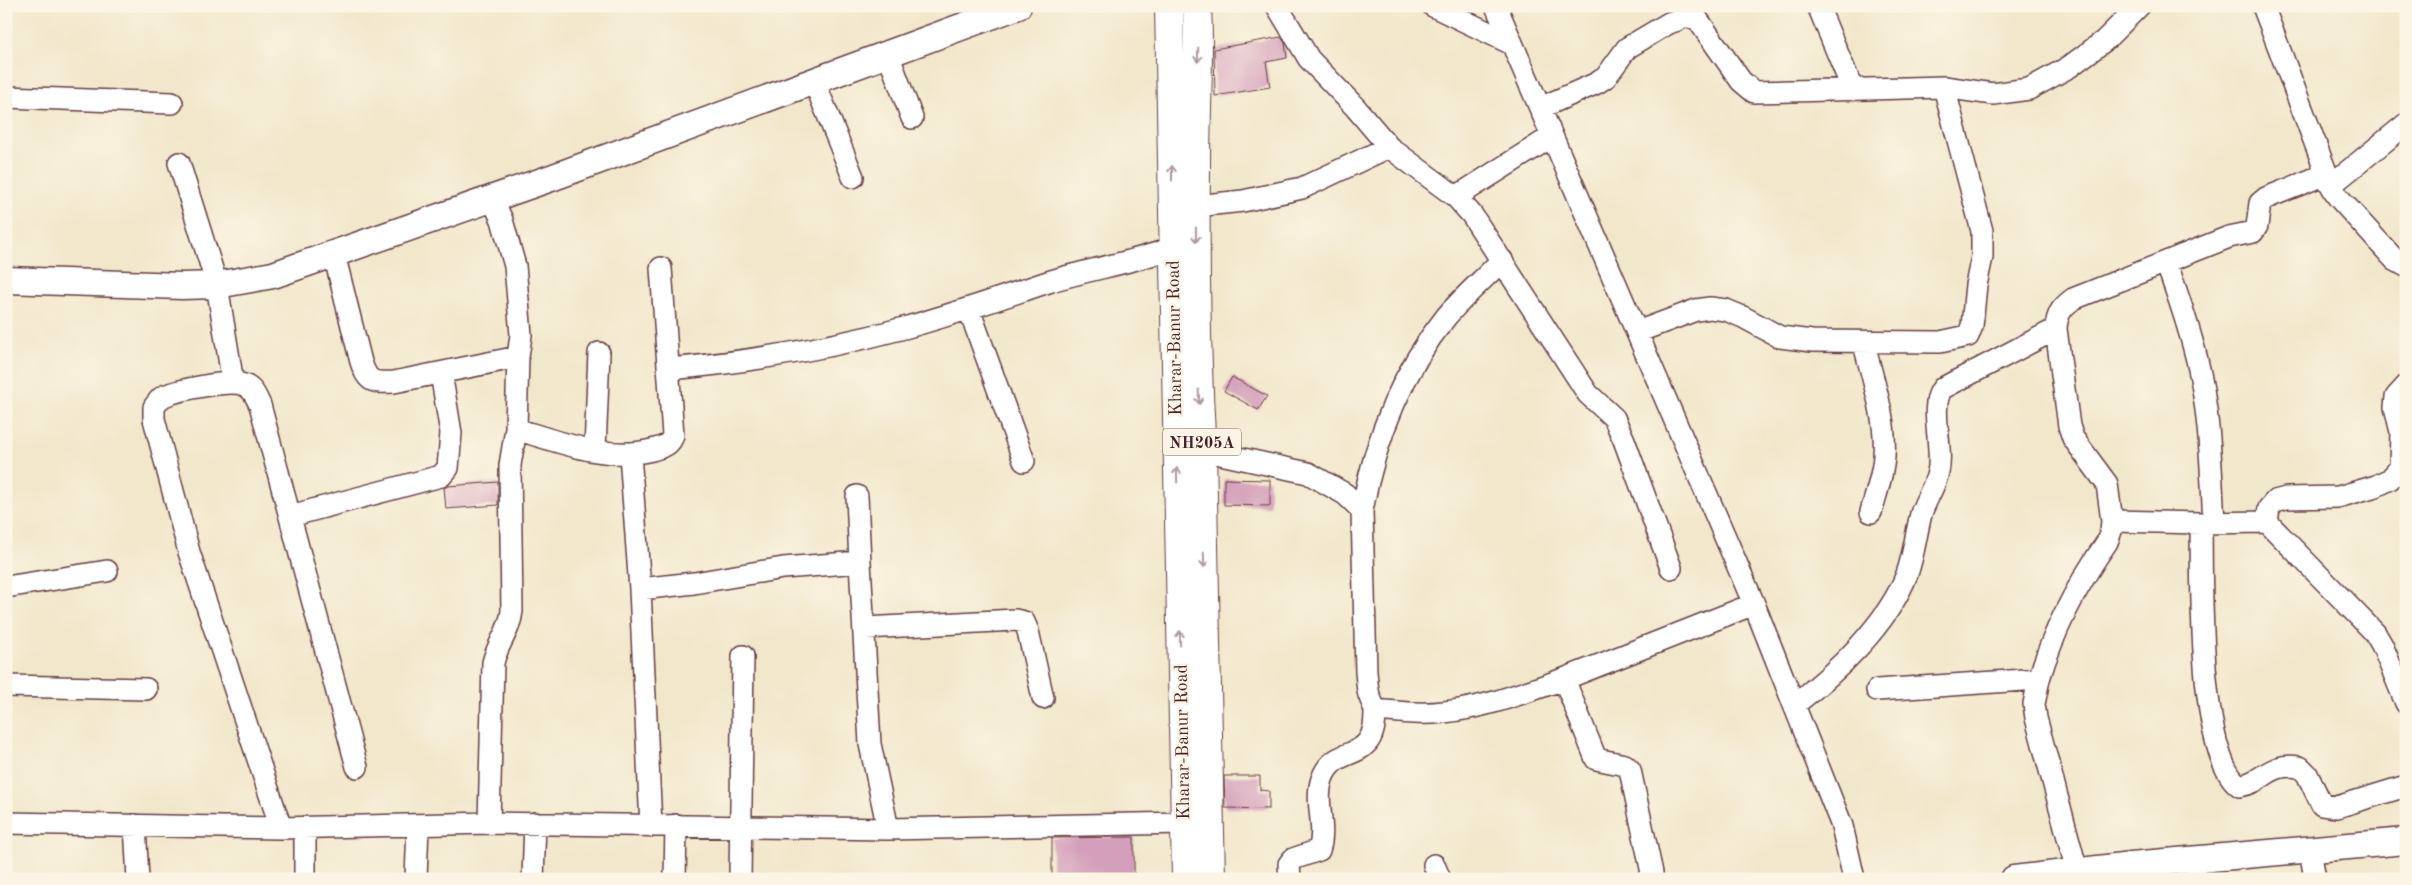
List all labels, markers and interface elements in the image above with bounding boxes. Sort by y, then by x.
one-way arrow [1194,47,1203,63]
one-way arrow [1167,165,1177,181]
one-way arrow [1191,226,1201,243]
street label: Kharar-Banur Road [1165,260,1185,416]
one-way arrow [1194,389,1203,405]
road number: NH205A [1163,428,1241,456]
one-way arrow [1172,467,1182,484]
one-way arrow [1199,551,1209,567]
one-way arrow [1175,630,1185,646]
street label: Kharar-Banur Road [1173,664,1193,820]

